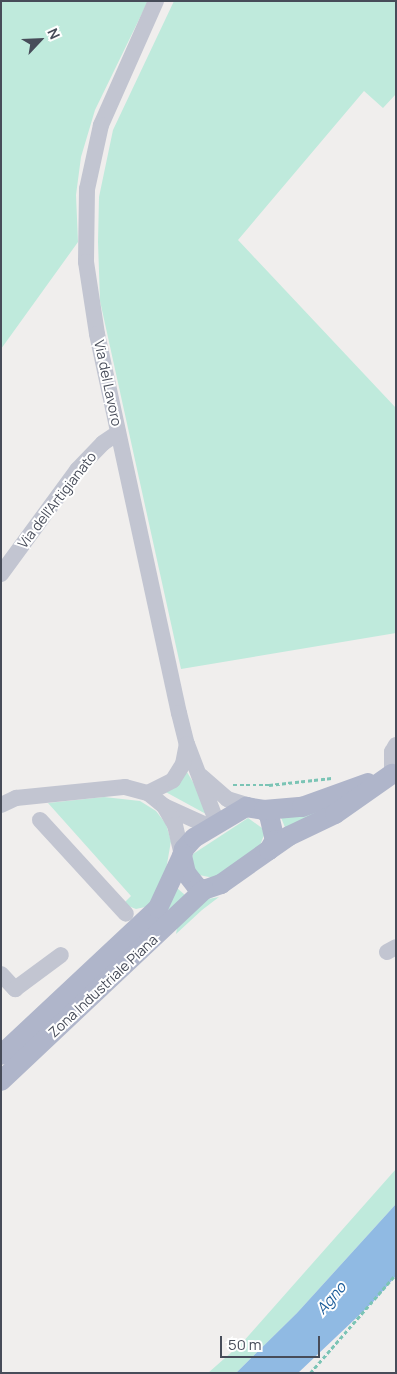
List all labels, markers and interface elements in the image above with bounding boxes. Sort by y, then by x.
north arrow [15,15,65,65]
text: N [43,25,65,42]
street label: Via del Lavoro [91,338,125,428]
street label: Via dell'Artigianato [14,448,100,552]
street label: Zona Industriale Piana [45,931,161,1041]
water label: Agno [312,1278,350,1318]
scale bar [222,1326,322,1358]
text: 50 m [228,1334,262,1355]

